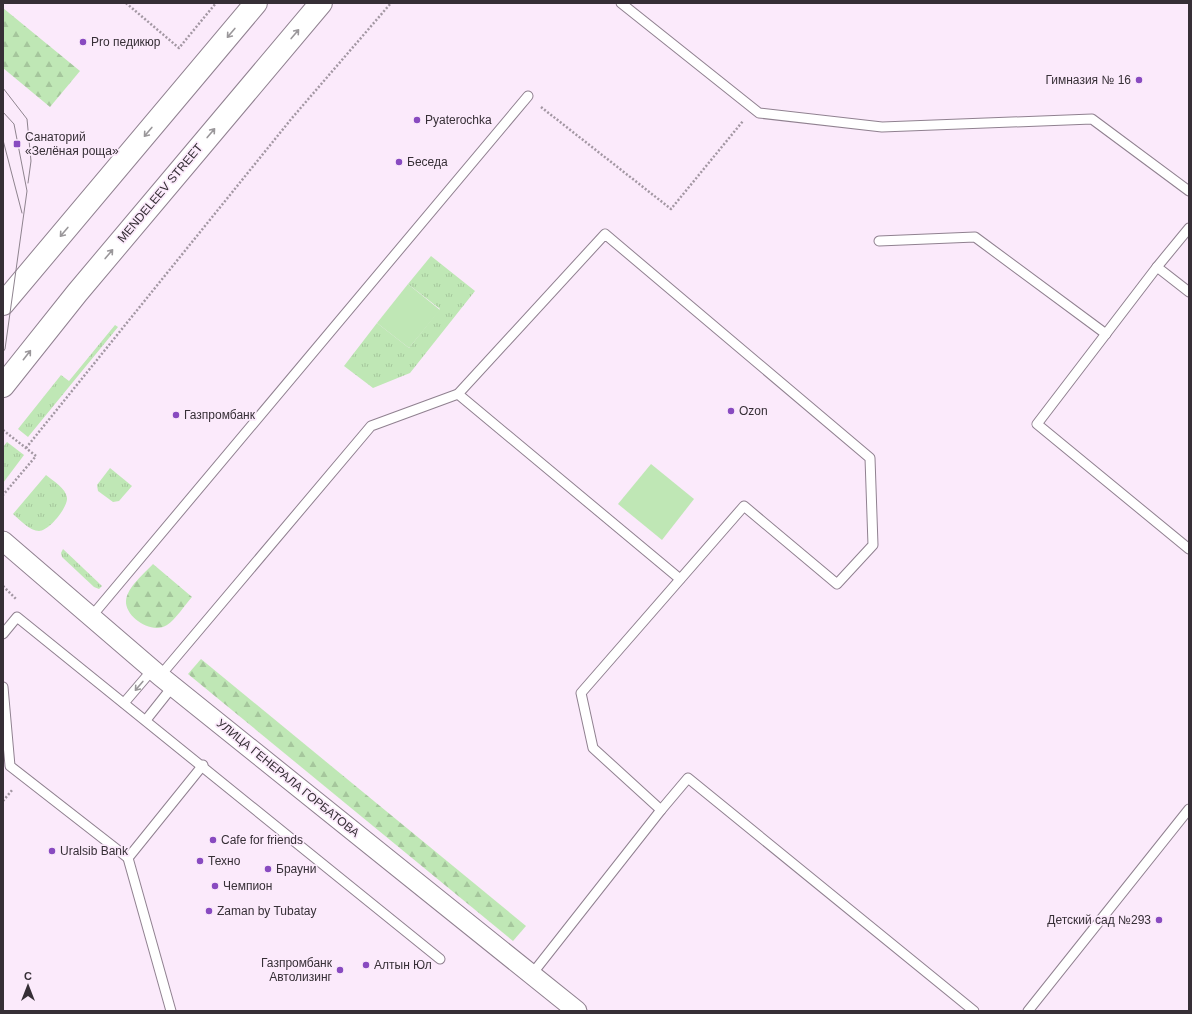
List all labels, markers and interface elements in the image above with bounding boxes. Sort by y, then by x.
one-way arrow [227,28,236,38]
one-way arrow [290,29,299,39]
place label: Pro педикюр [91,35,161,49]
marker: Pro педикюр [78,37,88,47]
place label: Гимназия № 16 [1045,73,1131,87]
marker: Гимназия № 16 [1134,75,1144,85]
place label: Pyaterochka [425,113,492,127]
marker: Pyaterochka [412,115,422,125]
one-way arrow [143,127,152,138]
one-way arrow [206,128,215,139]
place label: Санаторий «Зелёная роща» [25,130,119,158]
marker: Санаторий «Зелёная роща» [12,139,22,149]
street label: MENDELEEV STREET [115,140,206,245]
place label: Беседа [407,155,448,169]
marker: Беседа [394,157,404,167]
one-way arrow [60,227,69,237]
one-way arrow [104,249,113,259]
one-way arrow [23,350,32,361]
place label: Ozon [739,404,768,418]
marker: Ozon [726,406,736,416]
place label: Газпромбанк [184,408,256,422]
marker: Газпромбанк [171,410,181,420]
one-way arrow [134,681,143,691]
street label: УЛИЦА ГЕНЕРАЛА ГОРБАТОВА [214,716,362,840]
place label: Cafe for friends [221,833,303,847]
marker: Cafe for friends [208,835,218,845]
place label: Uralsib Bank [60,844,129,858]
marker: Uralsib Bank [47,846,57,856]
place label: Техно [208,854,241,868]
marker: Техно [195,856,205,866]
place label: Брауни [276,862,316,876]
marker: Брауни [263,864,273,874]
place label: Чемпион [223,879,272,893]
marker: Чемпион [210,881,220,891]
place label: Zaman by Tubatay [217,904,316,918]
marker: Zaman by Tubatay [204,906,214,916]
place label: Детский сад №293 [1047,913,1151,927]
marker: Детский сад №293 [1154,915,1164,925]
place label: Газпромбанк Автолизинг [261,956,333,984]
place label: Алтын Юл [374,958,432,972]
marker: Алтын Юл [361,960,371,970]
marker: Газпромбанк Автолизинг [335,965,345,975]
north arrow [8,966,48,1006]
text: С [24,970,32,982]

